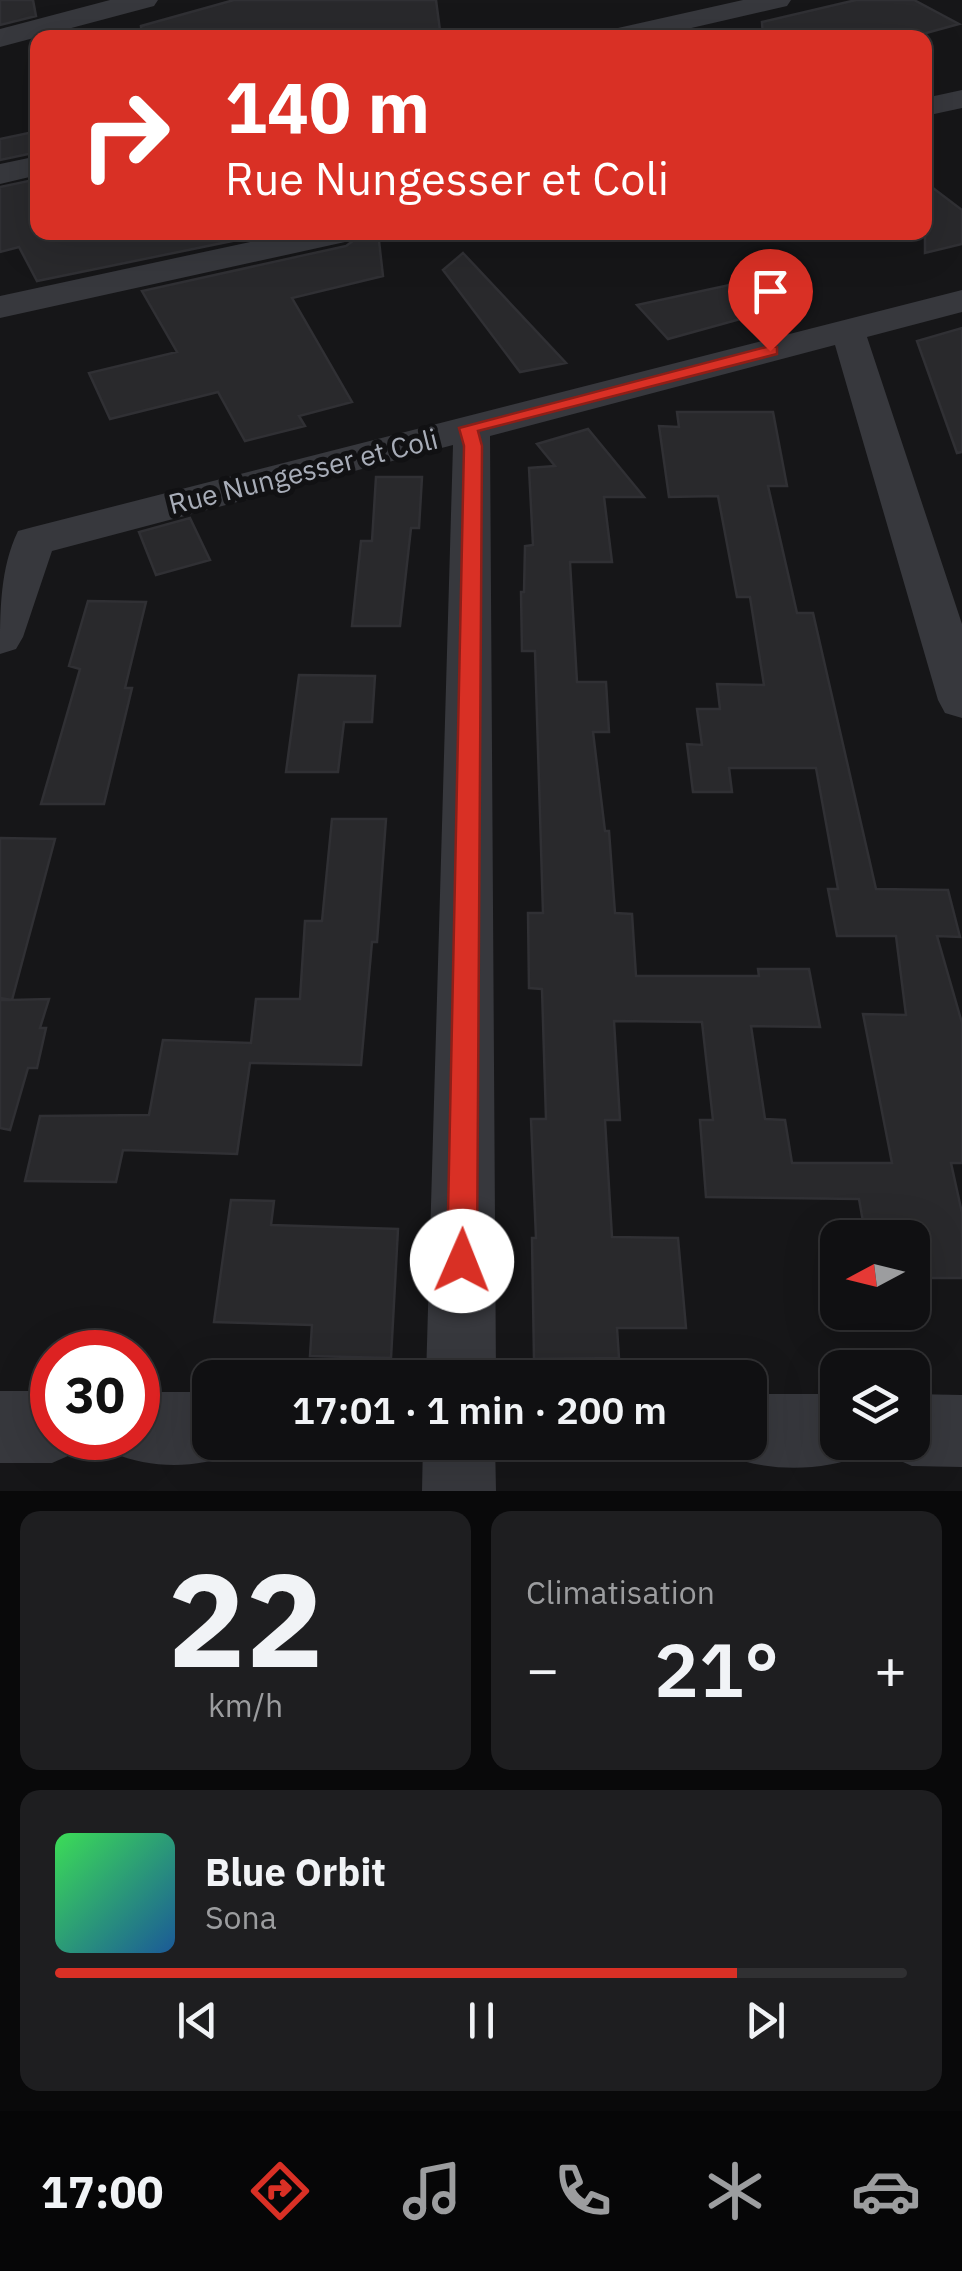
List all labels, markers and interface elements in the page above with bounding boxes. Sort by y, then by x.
text: 140 m [225,61,430,152]
icon: right [60,70,190,200]
text: Rue Nungesser et Coli [225,149,669,207]
pin [728,249,813,352]
icon: arrive [743,264,798,319]
street label: Rue Nungesser et Coli [165,420,441,522]
position arrow [410,1209,514,1313]
north arrow [820,1220,930,1330]
map controls [820,1220,930,1460]
speed limit sign: 30 [30,1330,160,1460]
button: layers [820,1350,930,1460]
text: 17:01 · 1 min · 200 m [292,1385,667,1434]
text: 22 [167,1534,324,1703]
text: Climatisation [526,1571,715,1613]
text: 21° [654,1620,779,1718]
text: − [526,1633,559,1704]
text: + [874,1633,907,1704]
text: km/h [208,1684,283,1726]
text: Blue Orbit [205,1847,386,1896]
text: Sona [205,1896,277,1938]
icon: previous [170,1993,225,2048]
icon: pause [454,1993,509,2048]
icon: next [738,1993,793,2048]
icon: directions [245,2156,315,2226]
icon: music [397,2156,467,2226]
icon: phone [548,2156,618,2226]
icon: climate [700,2156,770,2226]
icon: car [851,2156,921,2226]
text: 17:00 [41,2162,164,2220]

